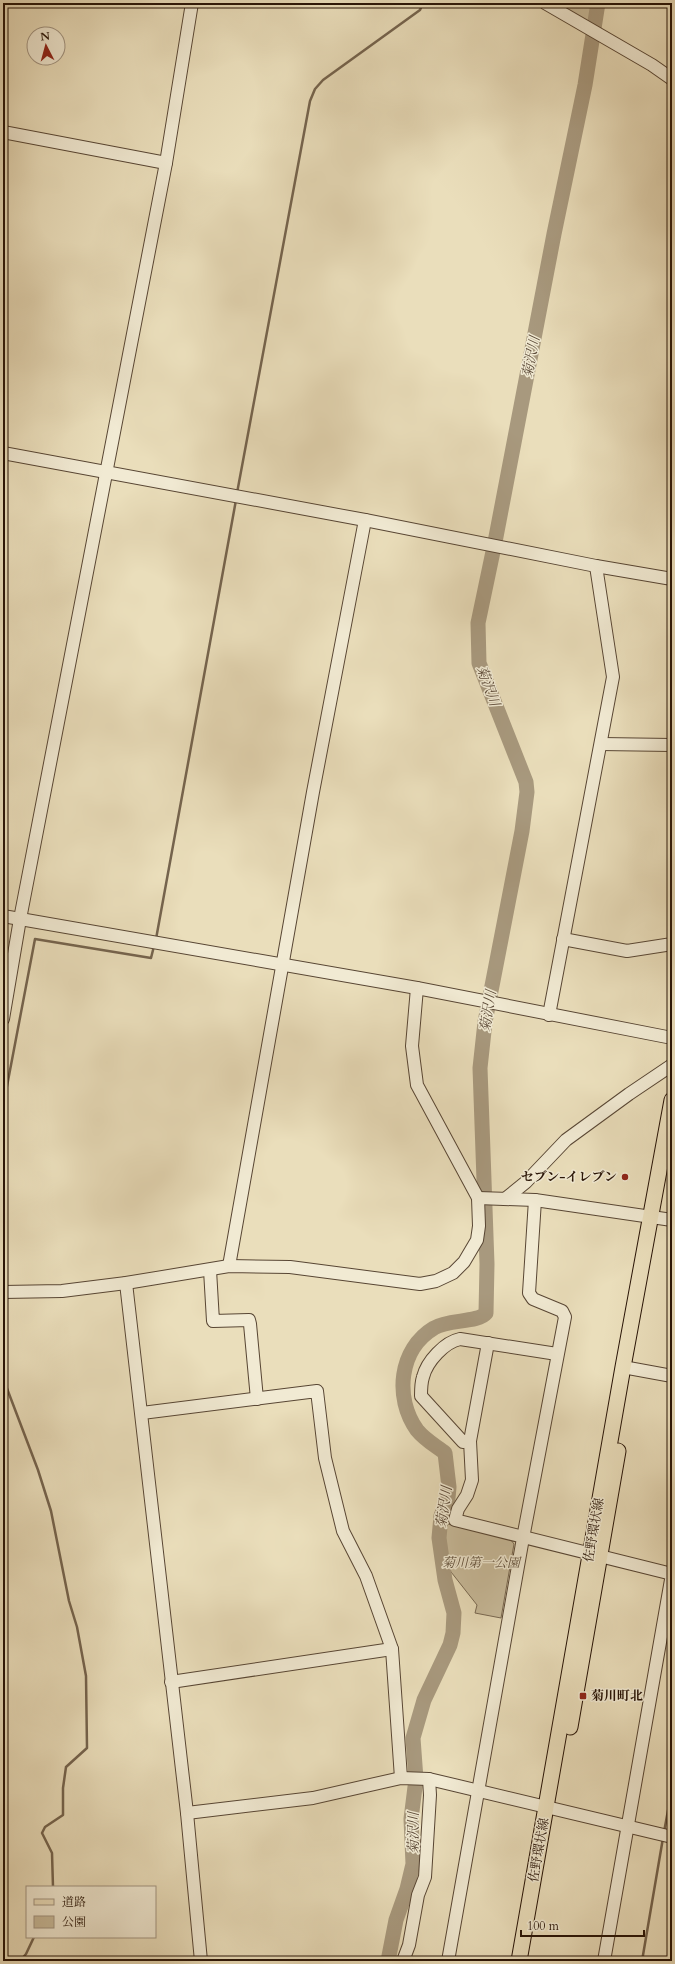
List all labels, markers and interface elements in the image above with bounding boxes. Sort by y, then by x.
north arrow [26,26,66,66]
text: N [39,29,51,45]
water label: 菊沢川 [518,333,545,379]
water label: 菊沢川 [472,663,505,711]
water label: 菊沢川 [475,987,501,1033]
place label: セブン-イレブン [521,1168,617,1186]
marker: セブン-イレブン [620,1172,630,1182]
water label: 菊沢川 [432,1483,457,1529]
street label: 佐野環状線 [579,1496,609,1564]
park label: 菊川第一公園 [442,1554,522,1572]
place label: 菊川町北 [591,1687,643,1705]
marker: 菊川町北 [578,1691,588,1701]
water label: 菊沢川 [404,1810,423,1854]
street label: 佐野環状線 [524,1816,554,1884]
legend [26,1886,156,1938]
text: 道路 [62,1894,86,1910]
scale bar [521,1912,644,1938]
text: 公園 [62,1914,86,1930]
text: 100 m [527,1918,560,1934]

